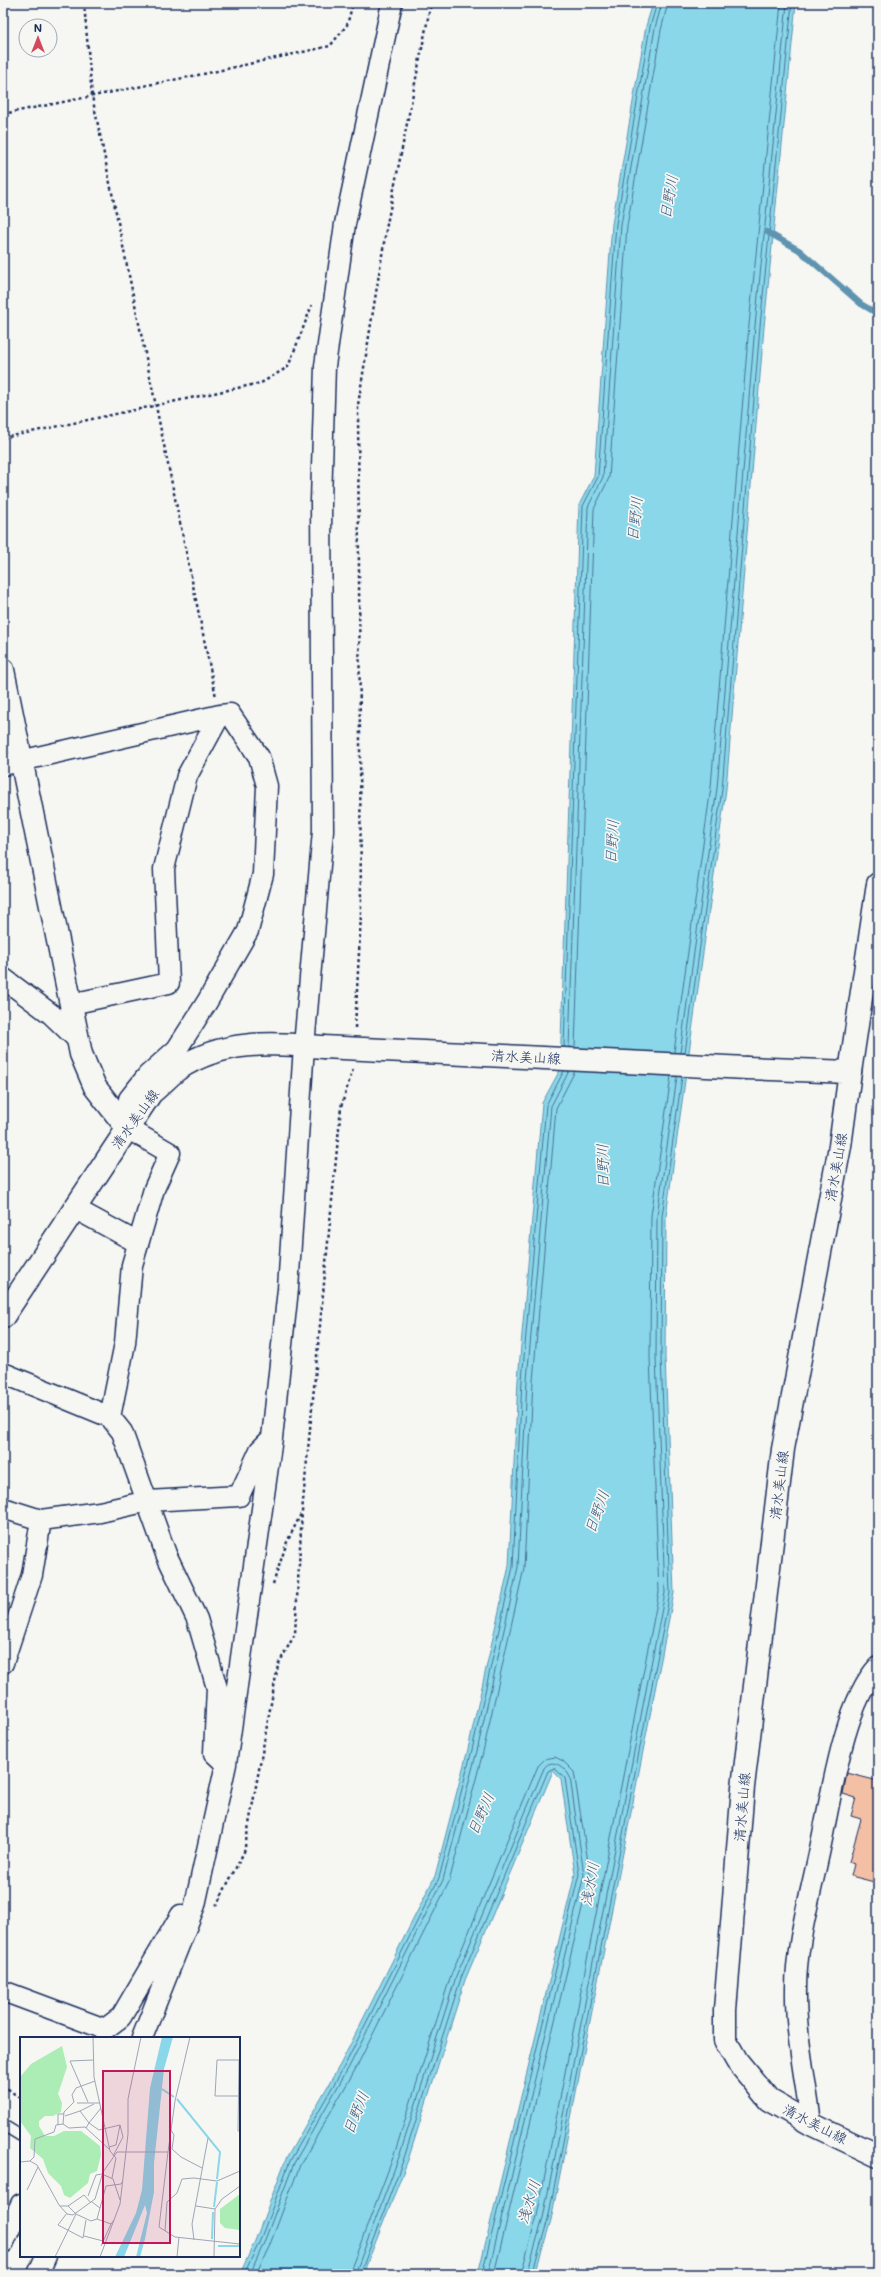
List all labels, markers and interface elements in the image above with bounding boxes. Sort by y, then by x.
north arrow [18,18,58,58]
text: N [34,20,42,35]
water label: 日野川 [654,173,682,221]
water label: 日野川 [622,495,646,542]
water label: 日野川 [599,819,623,865]
street label: 清水美山線 [491,1045,561,1068]
street label: 清水美山線 [106,1085,163,1153]
street label: 清水美山線 [820,1131,851,1203]
water label: 日野川 [592,1143,612,1189]
street label: 清水美山線 [765,1449,792,1521]
water label: 日野川 [579,1487,613,1536]
street label: 清水美山線 [729,1771,754,1843]
water label: 日野川 [462,1789,498,1838]
water label: 浅水川 [575,1860,603,1908]
inset map [20,2037,240,2257]
water label: 日野川 [337,2088,373,2137]
street label: 清水美山線 [780,2099,851,2148]
water label: 浅水川 [512,2177,544,2226]

